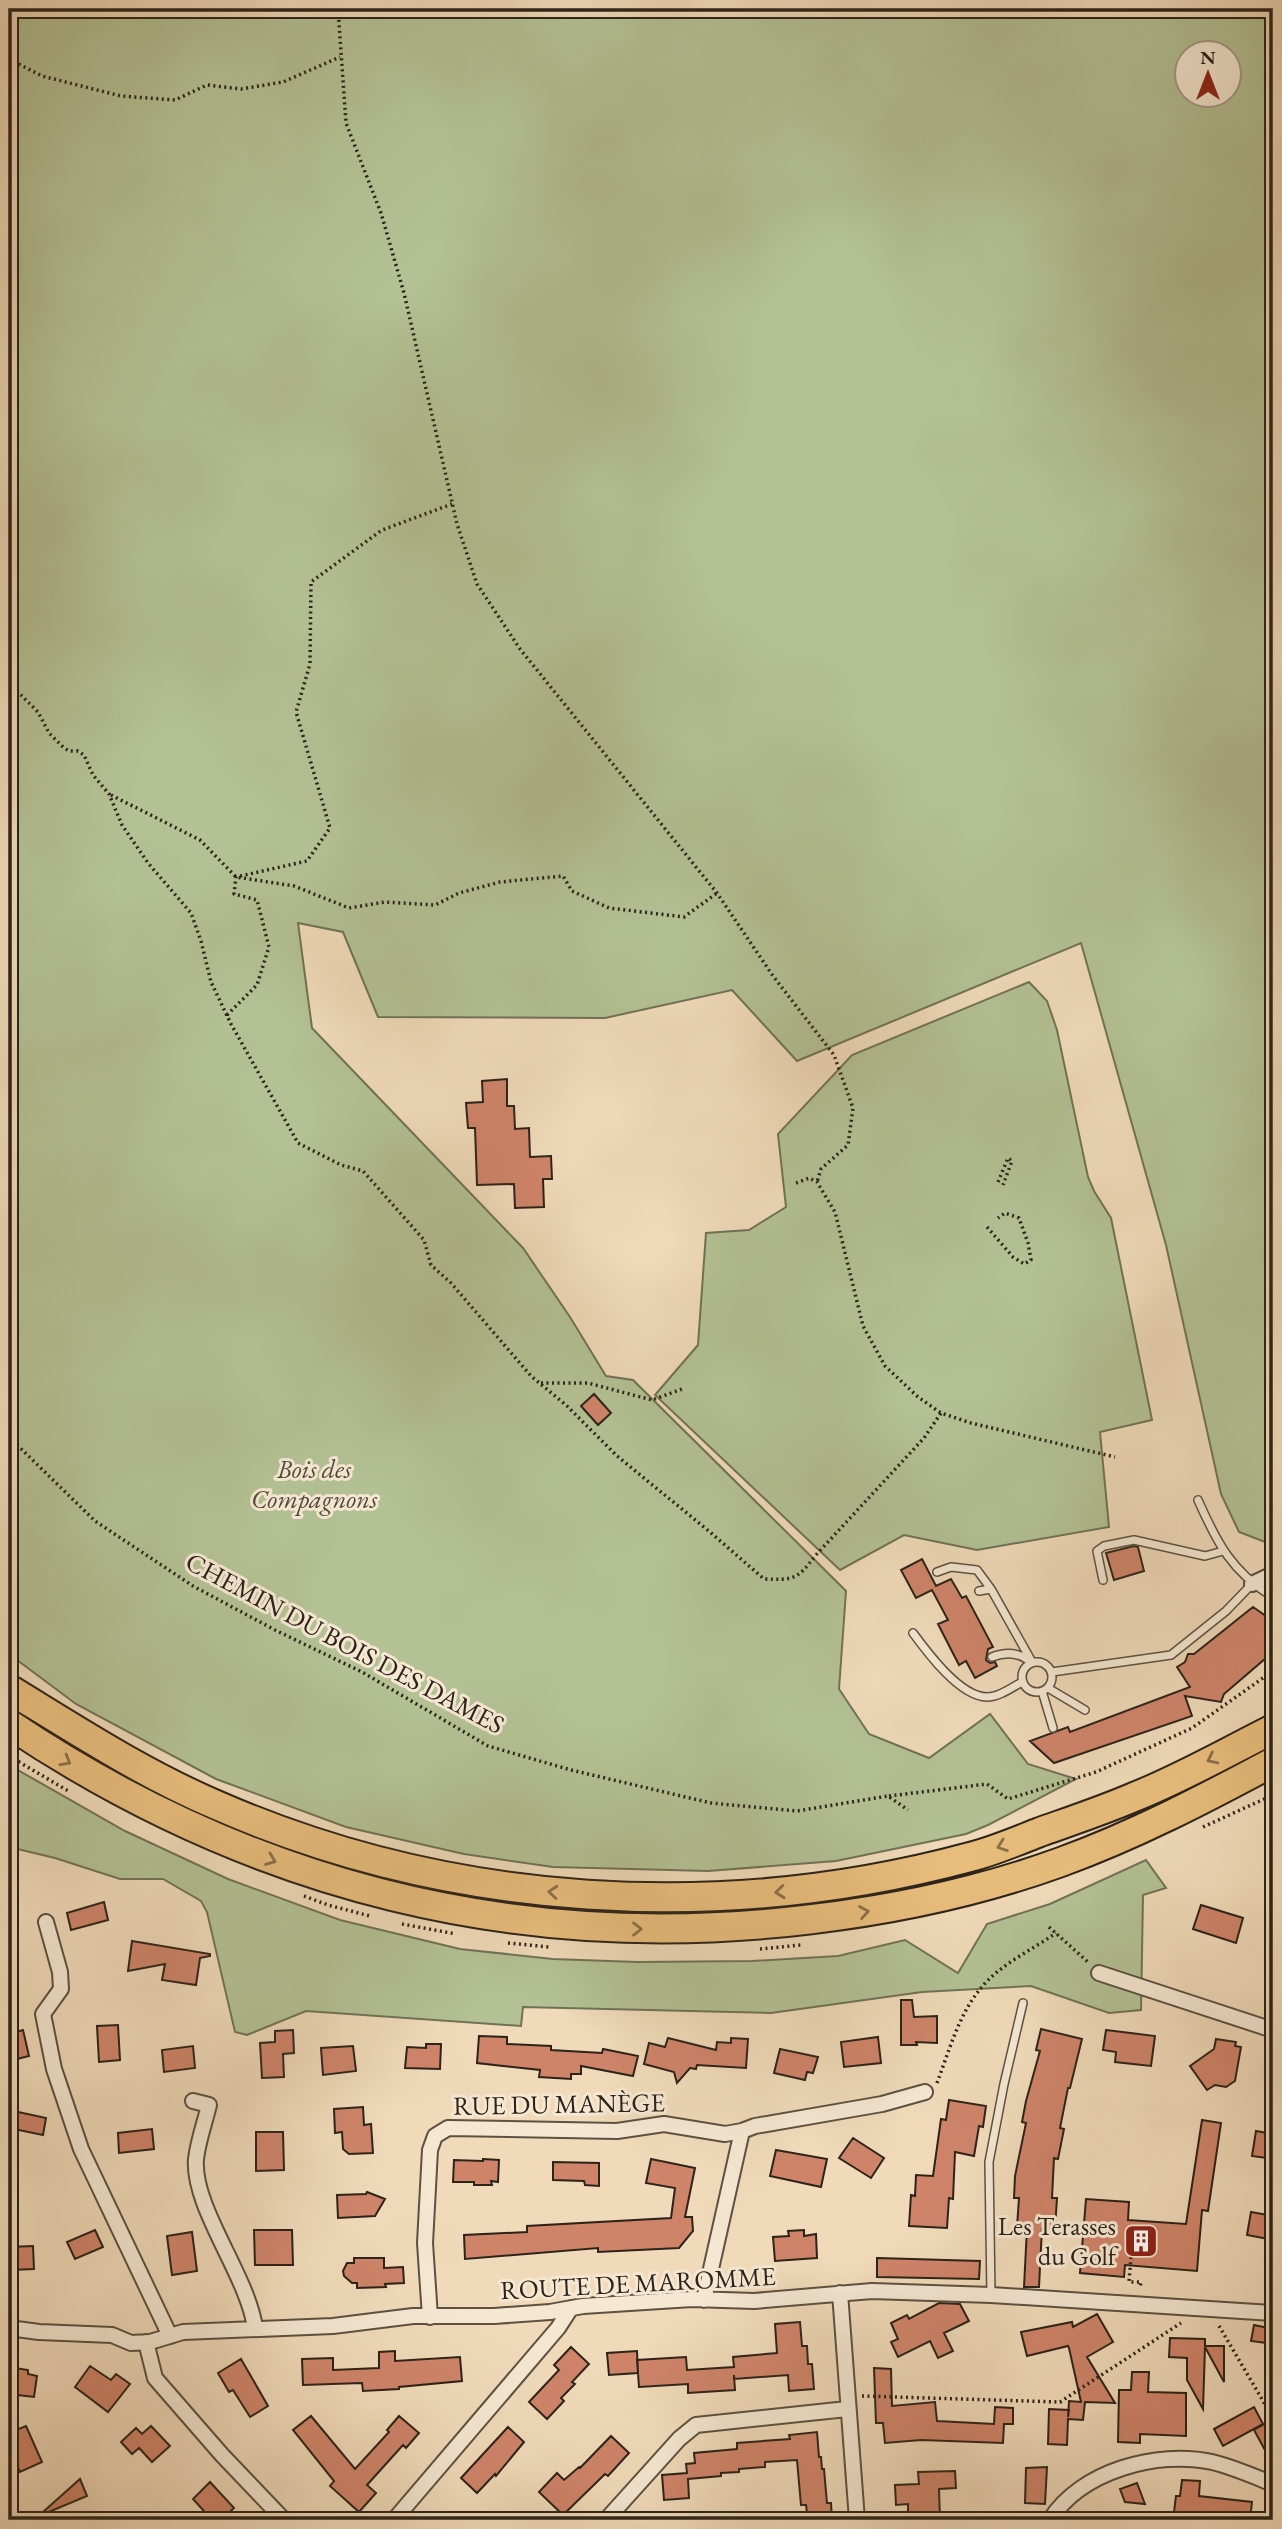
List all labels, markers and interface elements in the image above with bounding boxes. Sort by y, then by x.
north arrow [1174,38,1244,108]
text: N [1200,45,1216,70]
park label: Bois des Compagnons [251,1452,378,1516]
street label: CHEMIN DU BOIS DES DAMES [180,1544,510,1742]
one-way arrow [1207,1751,1219,1765]
one-way arrow [58,1753,71,1766]
one-way arrow [996,1838,1008,1852]
one-way arrow [264,1852,276,1866]
one-way arrow [547,1885,558,1900]
one-way arrow [774,1885,786,1900]
one-way arrow [857,1906,869,1921]
one-way arrow [632,1921,643,1937]
street label: RUE DU MANÈGE [453,2085,666,2123]
place label: Les Terasses du Golf [998,2209,1119,2273]
building icon: Les Terasses du Golf [1122,2222,1160,2260]
street label: ROUTE DE MAROMME [499,2259,777,2307]

